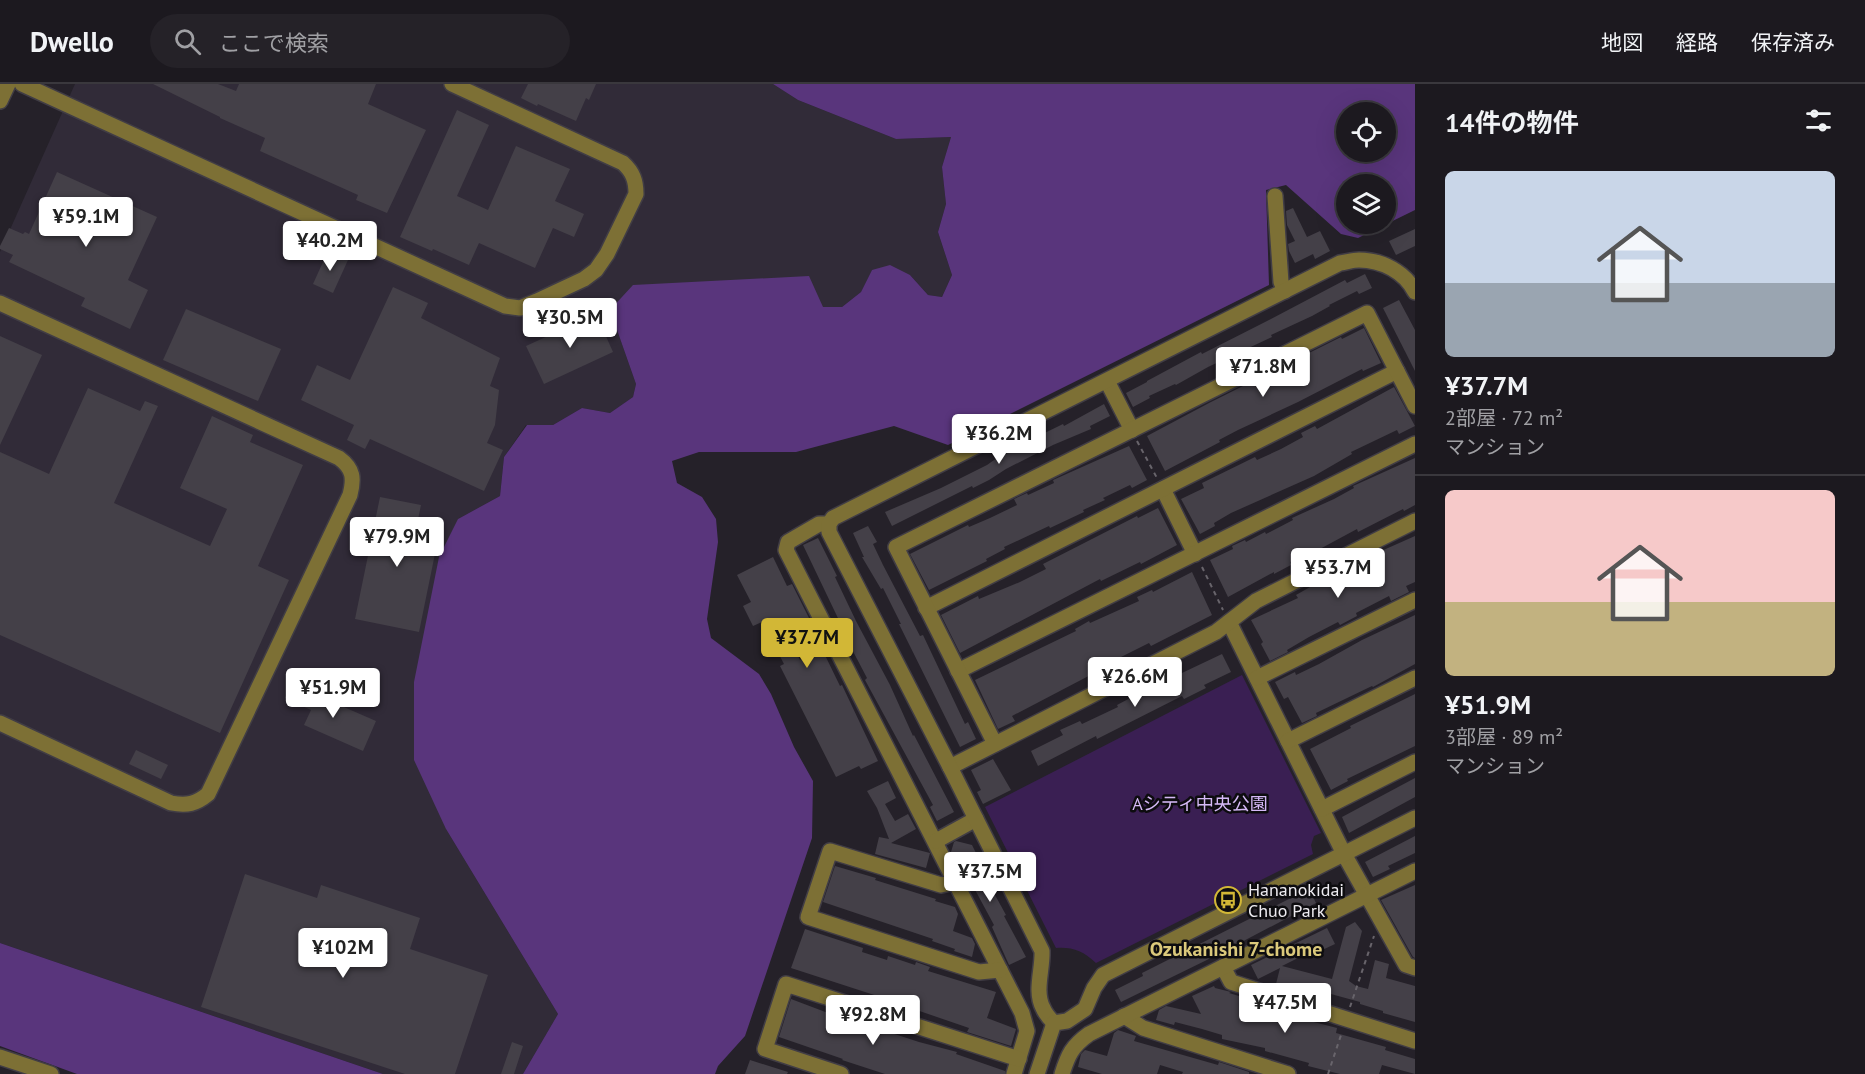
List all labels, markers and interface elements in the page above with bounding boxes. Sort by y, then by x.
search box [150,14,570,68]
text: Dwello [30,23,114,60]
icon: search [171,25,204,58]
text: ここで検索 [219,29,329,57]
text: 地図 [1601,29,1643,56]
text: 経路 [1676,29,1718,56]
text: 保存済み [1751,29,1835,56]
map controls [1336,102,1396,234]
button: locate [1336,102,1396,162]
icon: filters [1802,104,1835,137]
text: 14件の物件 [1445,106,1578,139]
button: layers [1336,174,1396,234]
pin: ¥59.1M [37,197,135,248]
text: ¥59.1M [53,203,119,229]
icon: home [1586,210,1694,318]
pin: ¥40.2M [281,221,379,272]
text: ¥40.2M [297,227,363,253]
pin: ¥30.5M [521,298,619,349]
text: ¥30.5M [537,304,603,330]
pin: ¥71.8M [1214,347,1312,398]
text: ¥71.8M [1230,353,1296,379]
text: ¥37.7M [1445,369,1528,402]
text: 2部屋 · 72 m² [1445,405,1563,431]
pin: ¥36.2M [950,414,1048,465]
text: ¥36.2M [966,420,1032,446]
text: マンション [1445,434,1545,460]
pin: ¥79.9M [348,517,446,568]
text: ¥79.9M [364,523,430,549]
icon: home [1586,529,1694,637]
pin: ¥53.7M [1289,548,1387,599]
text: ¥53.7M [1305,554,1371,580]
pin: ¥37.7M [758,618,856,669]
text: ¥37.7M [775,624,839,650]
pin: ¥26.6M [1086,657,1184,708]
text: ¥26.6M [1102,663,1168,689]
pin: ¥51.9M [284,668,382,719]
text: ¥51.9M [300,674,366,700]
text: ¥51.9M [1445,688,1531,721]
text: 3部屋 · 89 m² [1445,724,1563,750]
text: マンション [1445,753,1545,779]
park label: Aシティ中央公園 [1132,792,1268,815]
pin: ¥37.5M [941,852,1039,903]
text: ¥37.5M [958,858,1022,884]
place label: Hananokidai Chuo Park [1248,878,1344,922]
bus stop icon: Hananokidai Chuo Park [1213,885,1243,915]
pin: ¥102M [301,928,385,979]
text: ¥102M [312,934,374,960]
district label: Ozukanishi 7-chome [1150,936,1322,962]
pin: ¥47.5M [1236,983,1334,1034]
text: ¥47.5M [1253,989,1317,1015]
pin: ¥92.8M [824,995,922,1046]
text: ¥92.8M [840,1001,906,1027]

